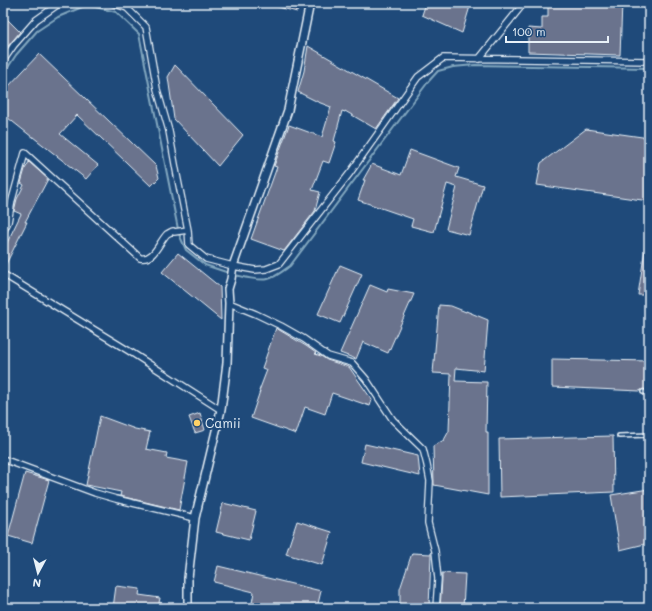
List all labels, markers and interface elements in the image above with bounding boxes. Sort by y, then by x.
scale bar [506,18,608,44]
text: 100 m [512,23,546,39]
place label: Camii [205,414,241,431]
marker: Camii [192,418,202,428]
north arrow [18,553,58,593]
text: N [32,575,42,591]

